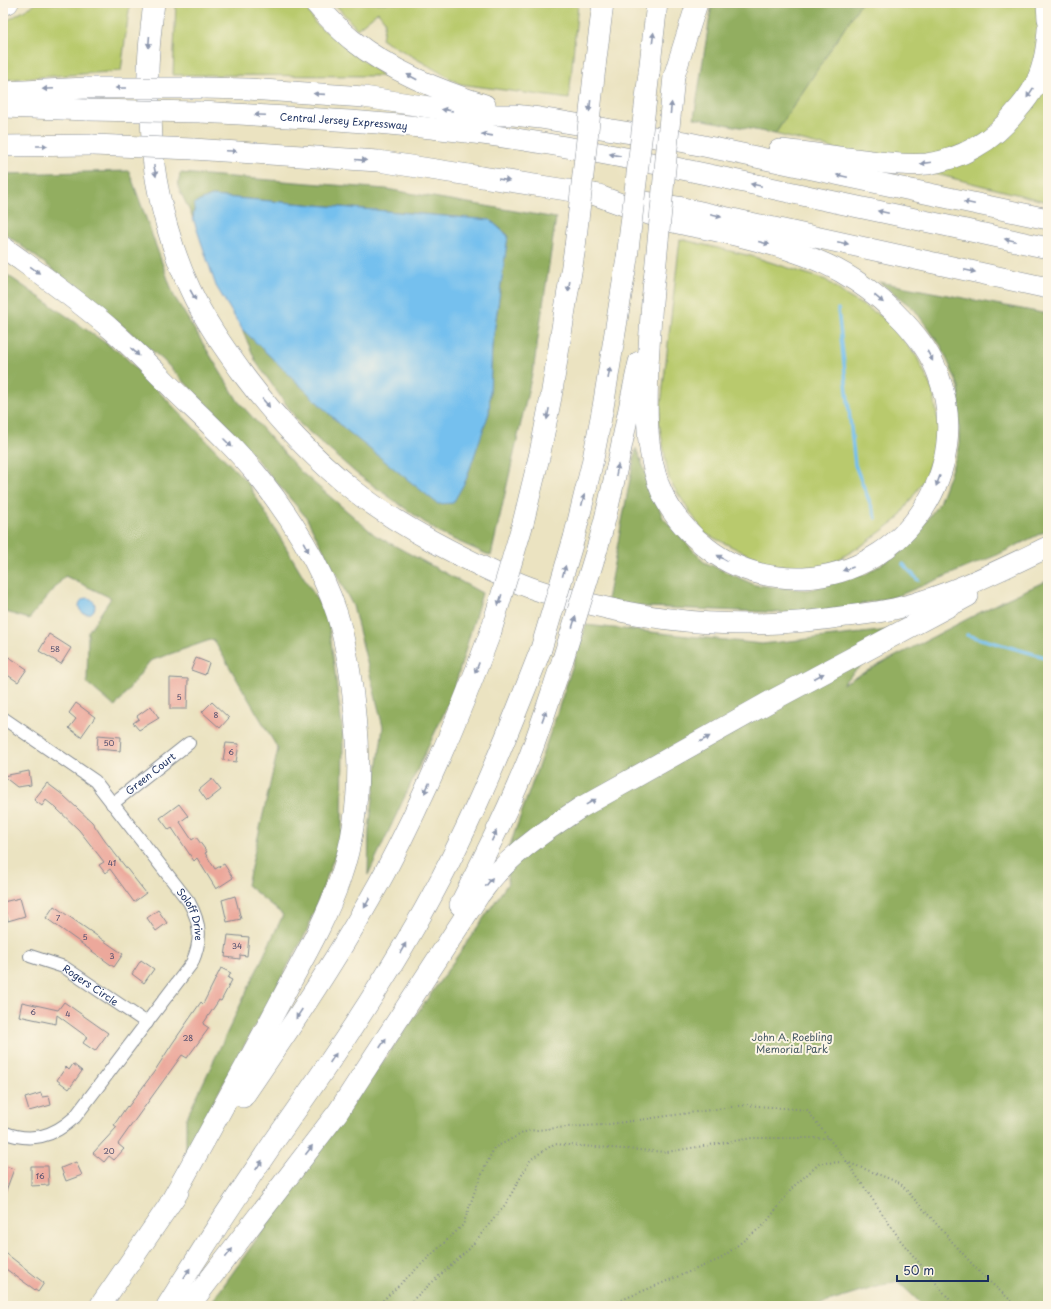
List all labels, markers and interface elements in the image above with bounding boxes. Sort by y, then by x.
one-way arrow [650,32,656,44]
one-way arrow [146,36,153,48]
one-way arrow [407,73,418,80]
one-way arrow [114,85,127,91]
one-way arrow [42,86,54,93]
one-way arrow [1026,87,1034,98]
one-way arrow [313,90,325,97]
one-way arrow [587,100,593,112]
one-way arrow [667,102,674,114]
one-way arrow [441,107,454,113]
street label: Central Jersey Expressway [279,108,408,134]
one-way arrow [253,112,266,118]
one-way arrow [481,132,493,138]
one-way arrow [36,143,49,149]
one-way arrow [225,147,237,154]
one-way arrow [609,152,621,158]
one-way arrow [355,157,367,163]
one-way arrow [920,160,933,166]
one-way arrow [153,165,159,177]
one-way arrow [835,172,848,178]
one-way arrow [498,177,510,183]
one-way arrow [750,181,762,187]
one-way arrow [963,199,975,205]
one-way arrow [877,209,889,215]
one-way arrow [710,213,722,219]
one-way arrow [1004,236,1016,242]
one-way arrow [758,240,770,246]
one-way arrow [837,241,849,247]
one-way arrow [29,266,40,274]
one-way arrow [964,268,976,274]
one-way arrow [566,279,572,292]
one-way arrow [190,289,197,301]
one-way arrow [875,294,884,303]
one-way arrow [130,347,140,357]
one-way arrow [926,350,933,362]
one-way arrow [606,367,612,379]
one-way arrow [261,398,270,408]
one-way arrow [545,408,551,420]
one-way arrow [224,438,233,448]
one-way arrow [614,464,620,476]
one-way arrow [934,476,940,488]
one-way arrow [580,494,586,506]
one-way arrow [302,541,309,553]
one-way arrow [716,555,728,562]
one-way arrow [561,565,567,577]
one-way arrow [841,566,853,572]
one-way arrow [497,595,503,607]
one-way arrow [571,616,577,628]
house number: 58 [50,643,60,655]
one-way arrow [474,662,480,674]
one-way arrow [813,673,824,679]
house number: 5 [176,691,182,703]
house number: 8 [214,709,219,721]
one-way arrow [541,710,547,722]
one-way arrow [699,735,711,742]
house number: 50 [104,737,115,749]
house number: 6 [228,746,234,758]
street label: Green Court [122,749,178,798]
one-way arrow [424,782,430,793]
one-way arrow [585,799,597,805]
one-way arrow [491,830,497,842]
house number: 41 [108,857,116,869]
one-way arrow [485,876,494,887]
street label: Soloff Drive [174,884,207,941]
one-way arrow [364,897,371,909]
house number: 7 [56,912,61,924]
house number: 5 [82,931,88,943]
house number: 34 [232,940,242,952]
one-way arrow [399,942,406,954]
house number: 3 [109,950,115,962]
street label: Rogers Circle [60,960,122,1009]
house number: 6 [30,1006,36,1018]
house number: 4 [65,1008,71,1020]
one-way arrow [295,1009,303,1019]
park label: John A. Roebling Memorial Park [752,1029,833,1056]
house number: 28 [183,1032,193,1044]
one-way arrow [379,1038,387,1049]
one-way arrow [329,1052,337,1063]
one-way arrow [304,1144,313,1155]
house number: 20 [103,1145,115,1157]
one-way arrow [255,1159,263,1170]
house number: 16 [35,1170,45,1182]
one-way arrow [225,1247,234,1258]
scale bar [897,1257,988,1283]
text: 50 m [903,1261,934,1279]
one-way arrow [184,1267,191,1279]

